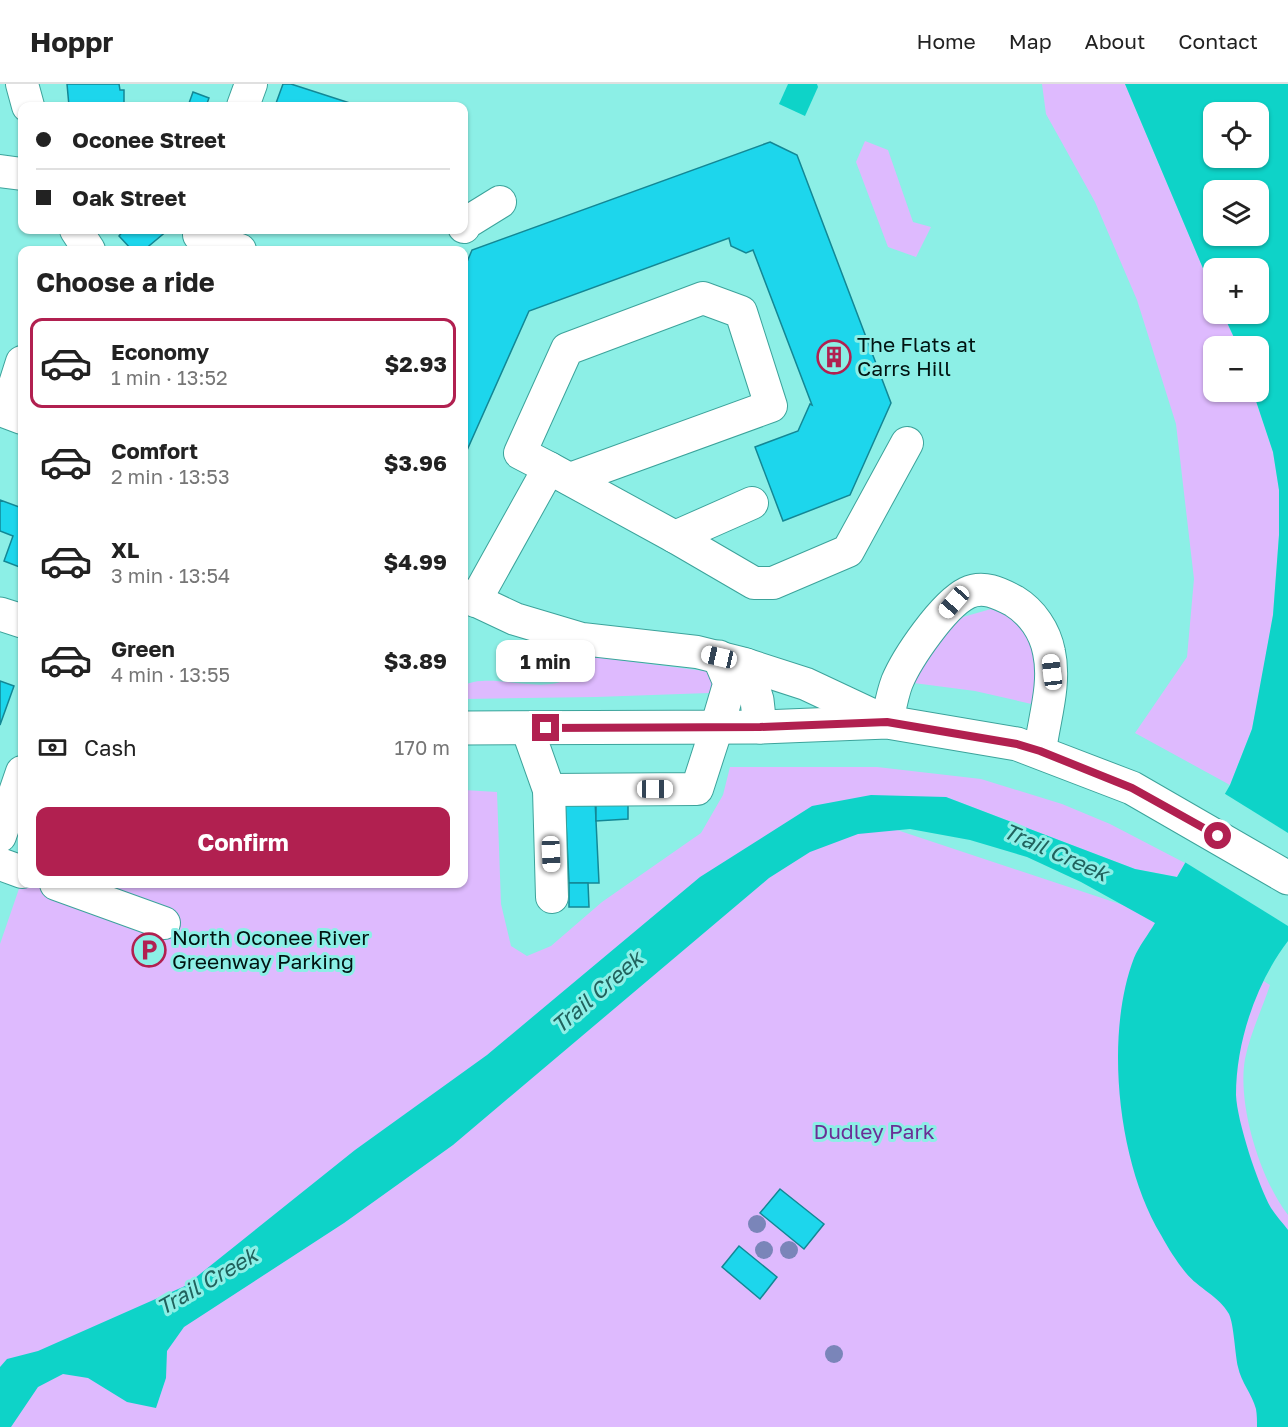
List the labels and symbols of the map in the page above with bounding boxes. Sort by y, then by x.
place label: The Flats at Carrs Hill [857,331,976,381]
building icon: The Flats at Carrs Hill [816,339,852,375]
car [935,583,973,621]
callout: 1 min [496,641,596,683]
car [699,644,739,670]
car [1041,653,1063,691]
route end [532,714,559,741]
car [637,780,673,798]
water label: Trail Creek [999,816,1115,888]
route start [1204,822,1231,849]
car [541,836,561,872]
place label: North Oconee River Greenway Parking [172,924,369,974]
parking icon: North Oconee River Greenway Parking [131,932,167,968]
water label: Trail Creek [545,943,650,1039]
park label: Dudley Park [813,1118,935,1144]
water label: Trail Creek [151,1240,264,1320]

